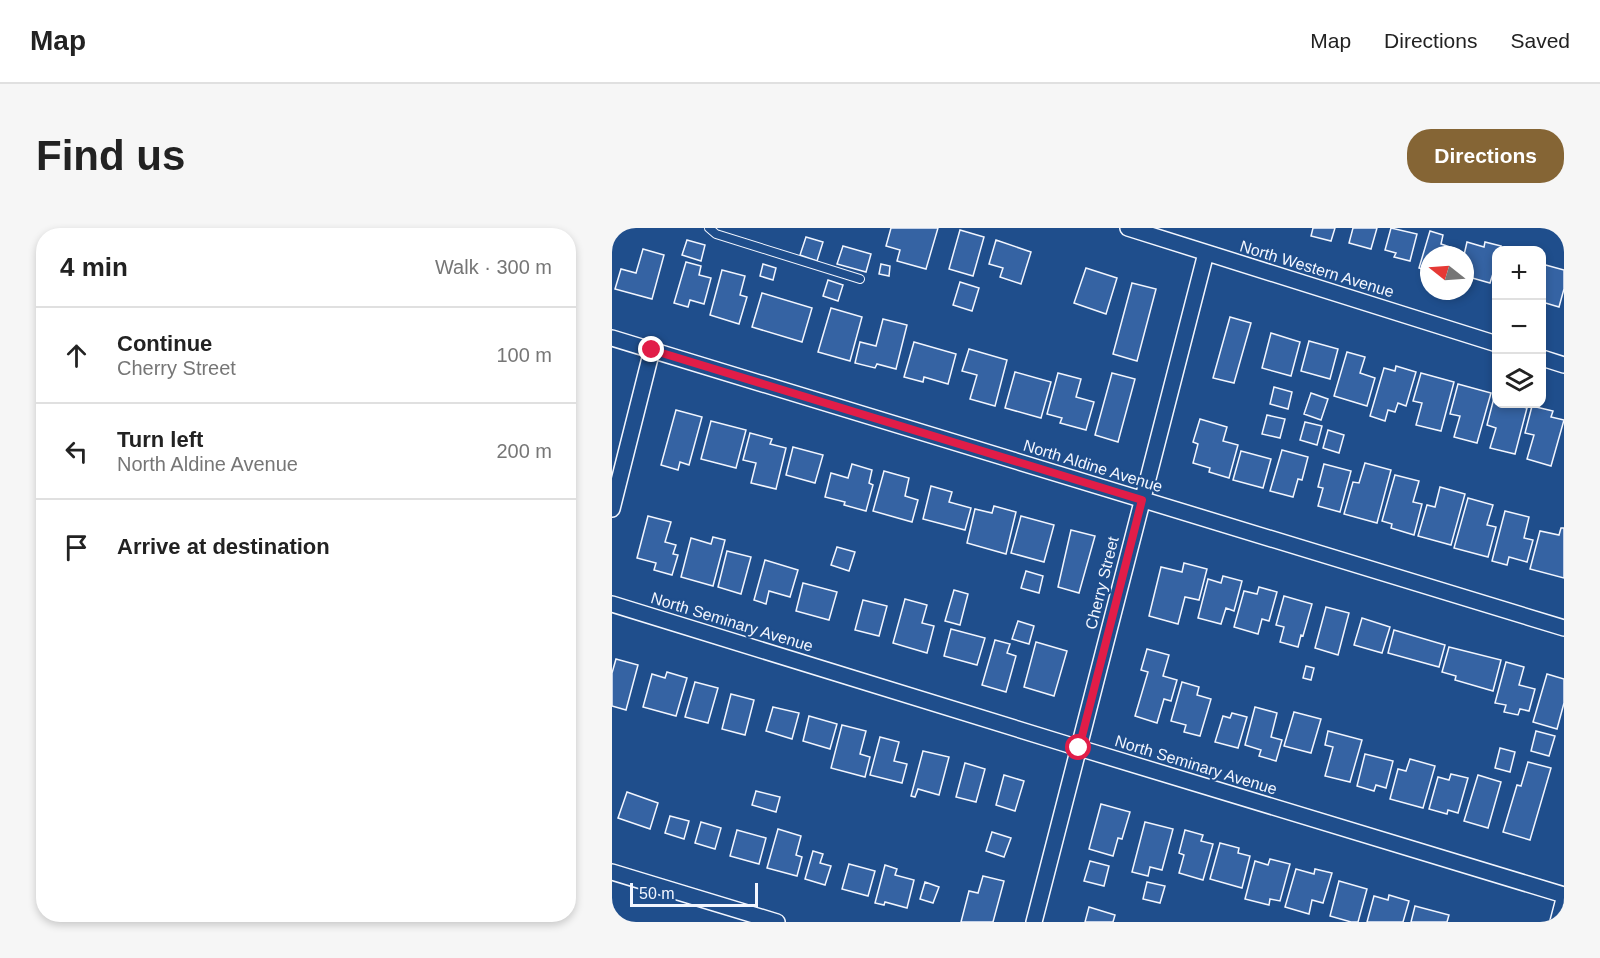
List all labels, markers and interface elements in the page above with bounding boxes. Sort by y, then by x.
text: Map [30,25,86,56]
text: Map [1310,29,1351,52]
text: Directions [1384,29,1477,52]
text: Saved [1510,29,1570,52]
button: Directions [1407,129,1564,183]
text: Find us [36,132,185,179]
street label: North Western Avenue [1238,237,1396,301]
north arrow [1420,246,1474,300]
map controls [1492,246,1546,408]
button: + [1492,246,1546,300]
text: 4 min [60,252,128,282]
text: Walk · 300 m [435,256,552,278]
button: − [1492,300,1546,354]
text: Continue [117,331,212,356]
route end [638,336,664,362]
icon: ahead [60,339,93,372]
text: 100 m [496,344,552,366]
button: layers [1492,354,1546,408]
text: Cherry Street [117,357,236,379]
text: Turn left [117,427,203,452]
icon: left [60,435,93,468]
street label: North Aldine Avenue [1021,437,1165,495]
text: 200 m [496,440,552,462]
text: North Aldine Avenue [117,453,298,475]
icon: arrive [60,531,93,564]
text: Arrive at destination [117,534,330,559]
street label: Cherry Street [1082,534,1122,631]
street label: North Seminary Avenue [649,589,815,655]
street label: North Seminary Avenue [1113,732,1279,798]
route start [1065,734,1091,760]
scale bar [630,880,758,908]
text: 50 m [639,885,675,902]

